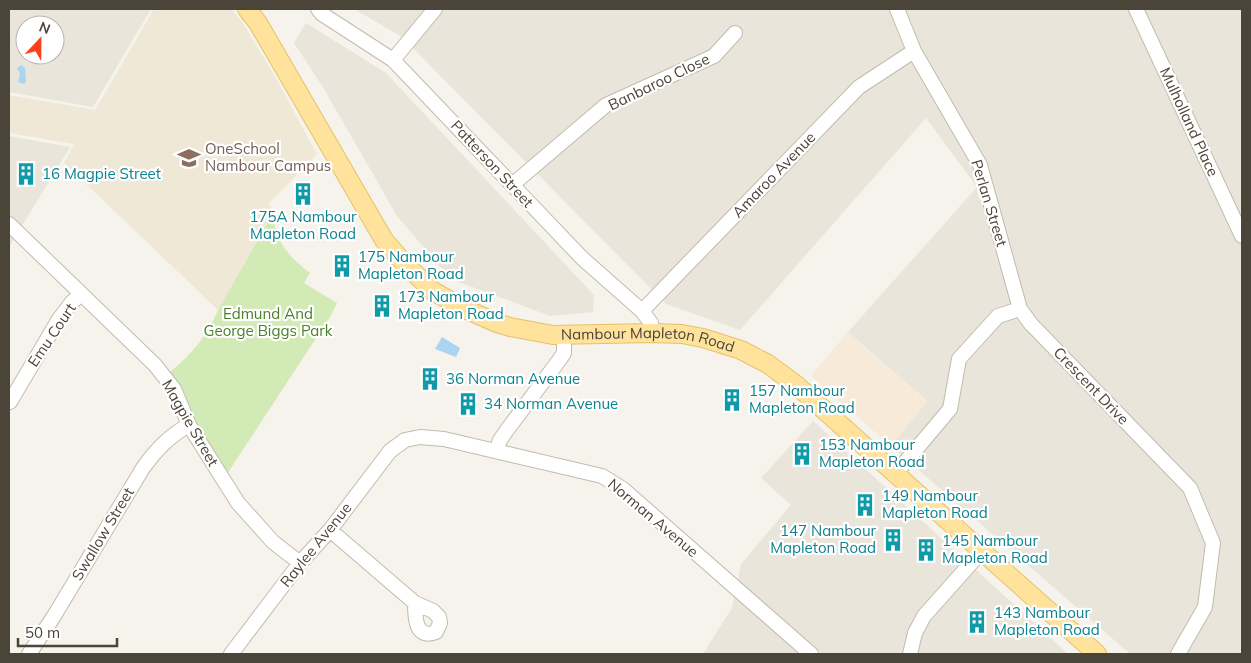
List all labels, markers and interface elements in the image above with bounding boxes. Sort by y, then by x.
north arrow [15,15,65,65]
text: N [37,18,53,38]
street label: Banbaroo Close [605,49,713,114]
street label: Mulholland Place [1156,64,1223,179]
street label: Patterson Street [447,116,538,211]
street label: Amaroo Avenue [728,128,819,221]
place label: OneSchool Nambour Campus [205,139,331,175]
school or university icon: OneSchool Nambour Campus [176,145,202,171]
street label: Perlan Street [967,157,1012,249]
building icon: 16 Magpie Street [13,161,39,187]
place label: 16 Magpie Street [42,164,161,183]
building icon: 175A Nambour Mapleton Road [290,181,316,207]
place label: 175A Nambour Mapleton Road [250,207,357,243]
place label: 175 Nambour Mapleton Road [358,247,464,283]
building icon: 175 Nambour Mapleton Road [329,253,355,279]
place label: 173 Nambour Mapleton Road [398,287,504,323]
building icon: 173 Nambour Mapleton Road [369,293,395,319]
street label: Emu Court [23,299,80,370]
park label: Edmund And George Biggs Park [204,304,333,340]
street label: Nambour Mapleton Road [561,323,737,356]
street label: Crescent Drive [1049,343,1133,429]
building icon: 36 Norman Avenue [417,366,443,392]
place label: 36 Norman Avenue [446,369,580,388]
street label: Magpie Street [158,376,223,470]
place label: 157 Nambour Mapleton Road [749,381,855,417]
building icon: 157 Nambour Mapleton Road [719,387,745,413]
building icon: 34 Norman Avenue [455,391,481,417]
place label: 34 Norman Avenue [484,394,618,413]
place label: 153 Nambour Mapleton Road [819,435,925,471]
building icon: 153 Nambour Mapleton Road [789,441,815,467]
street label: Norman Avenue [604,474,702,561]
street label: Swallow Street [67,484,138,584]
place label: 149 Nambour Mapleton Road [882,486,988,522]
building icon: 149 Nambour Mapleton Road [852,492,878,518]
street label: Raylee Avenue [276,499,356,591]
place label: 147 Nambour Mapleton Road [770,521,877,557]
building icon: 147 Nambour Mapleton Road [880,527,906,553]
place label: 145 Nambour Mapleton Road [942,531,1048,567]
building icon: 145 Nambour Mapleton Road [913,537,939,563]
place label: 143 Nambour Mapleton Road [994,603,1100,639]
building icon: 143 Nambour Mapleton Road [964,609,990,635]
scale bar [18,616,116,648]
text: 50 m [25,623,60,642]

